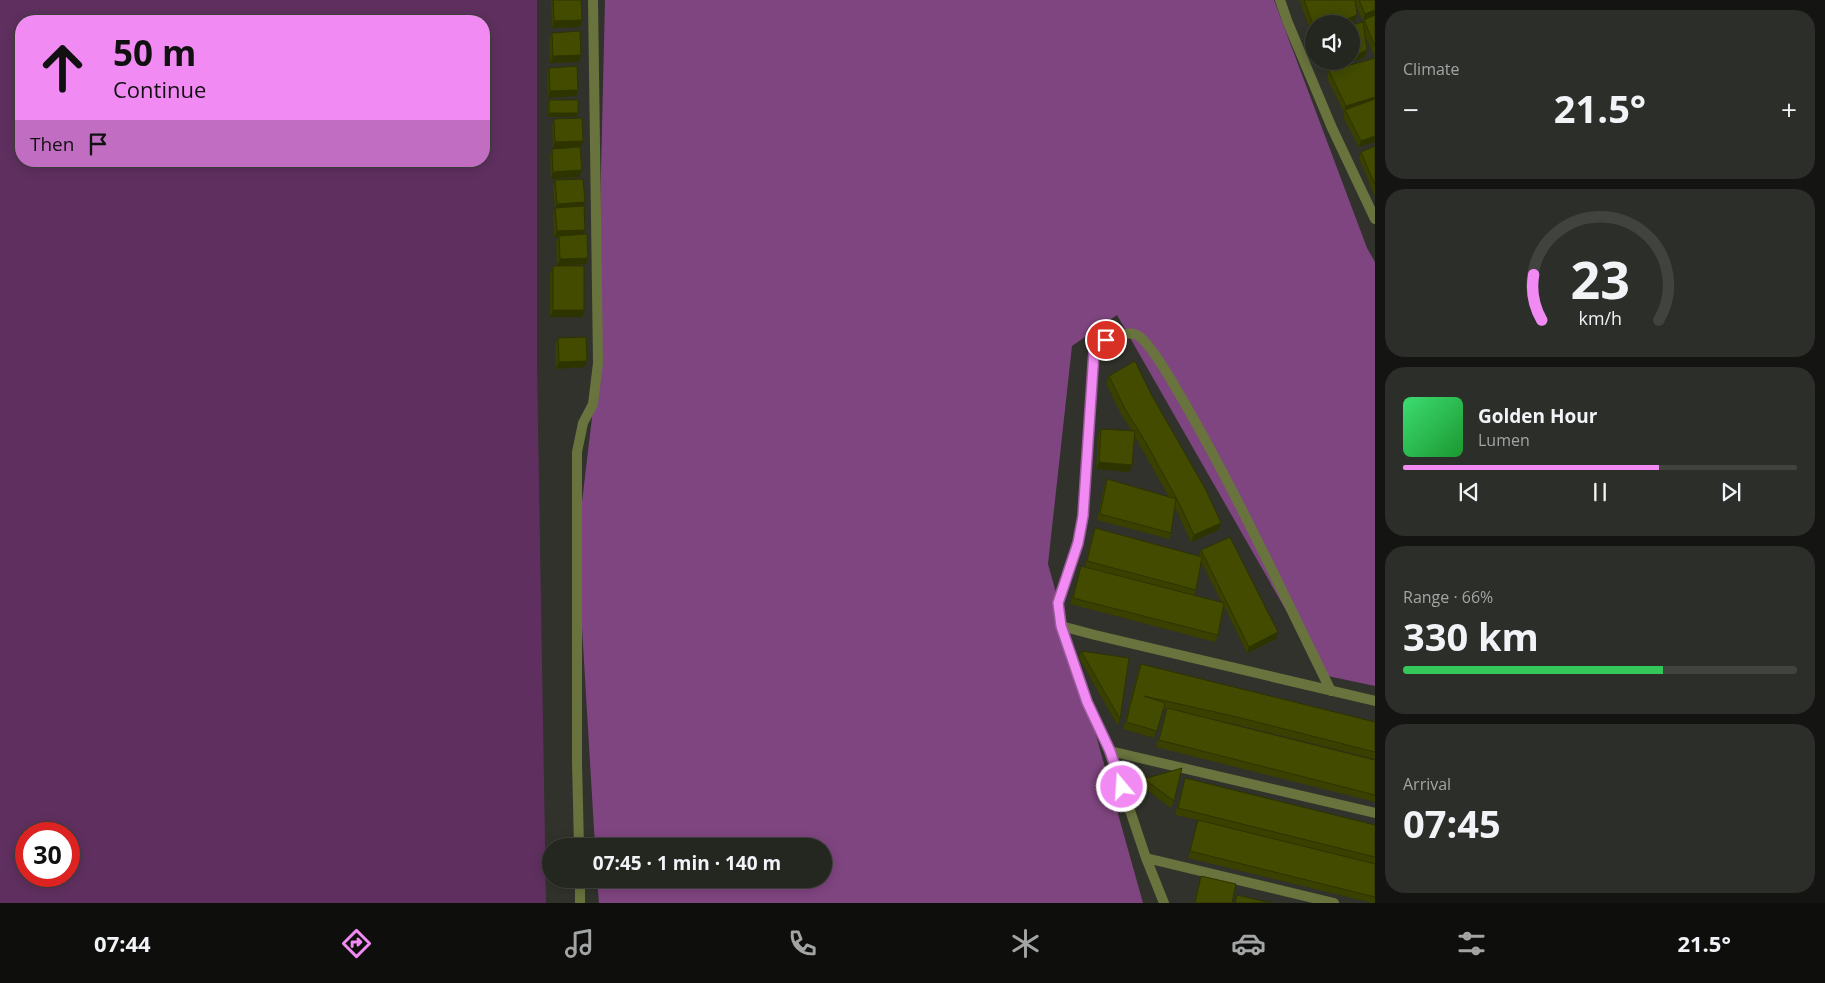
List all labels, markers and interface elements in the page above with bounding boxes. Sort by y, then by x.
map controls [1305,15,1360,70]
button: sound [1305,15,1360,70]
text: 50 m [113,29,196,76]
icon: ahead [30,35,95,100]
text: Climate [1403,58,1460,80]
text: Continue [113,74,206,104]
text: 21.5° [1554,82,1646,134]
text: − [1403,90,1419,128]
text: + [1781,90,1797,128]
icon: arrive [84,130,112,158]
text: Then [30,131,74,157]
text: 23 [1570,243,1630,314]
text: km/h [1578,306,1622,330]
pin [1085,319,1127,361]
icon: arrive [1092,326,1120,354]
text: Golden Hour [1478,403,1597,429]
text: Lumen [1478,429,1530,451]
icon: previous [1455,478,1483,506]
icon: pause [1586,478,1614,506]
icon: next [1717,478,1745,506]
text: Range · 66% [1403,586,1493,608]
text: 330 km [1403,610,1539,662]
position arrow [1095,760,1147,812]
text: Arrival [1403,773,1451,795]
text: 07:45 [1403,797,1501,849]
speed limit sign: 30 [15,822,80,887]
text: 07:45 · 1 min · 140 m [593,850,781,876]
icon: directions [339,926,374,961]
icon: music [562,926,597,961]
icon: phone [785,926,820,961]
icon: climate [1008,926,1043,961]
icon: car [1231,926,1266,961]
icon: filters [1454,926,1489,961]
text: 07:44 [94,928,151,958]
text: 21.5° [1677,928,1731,958]

